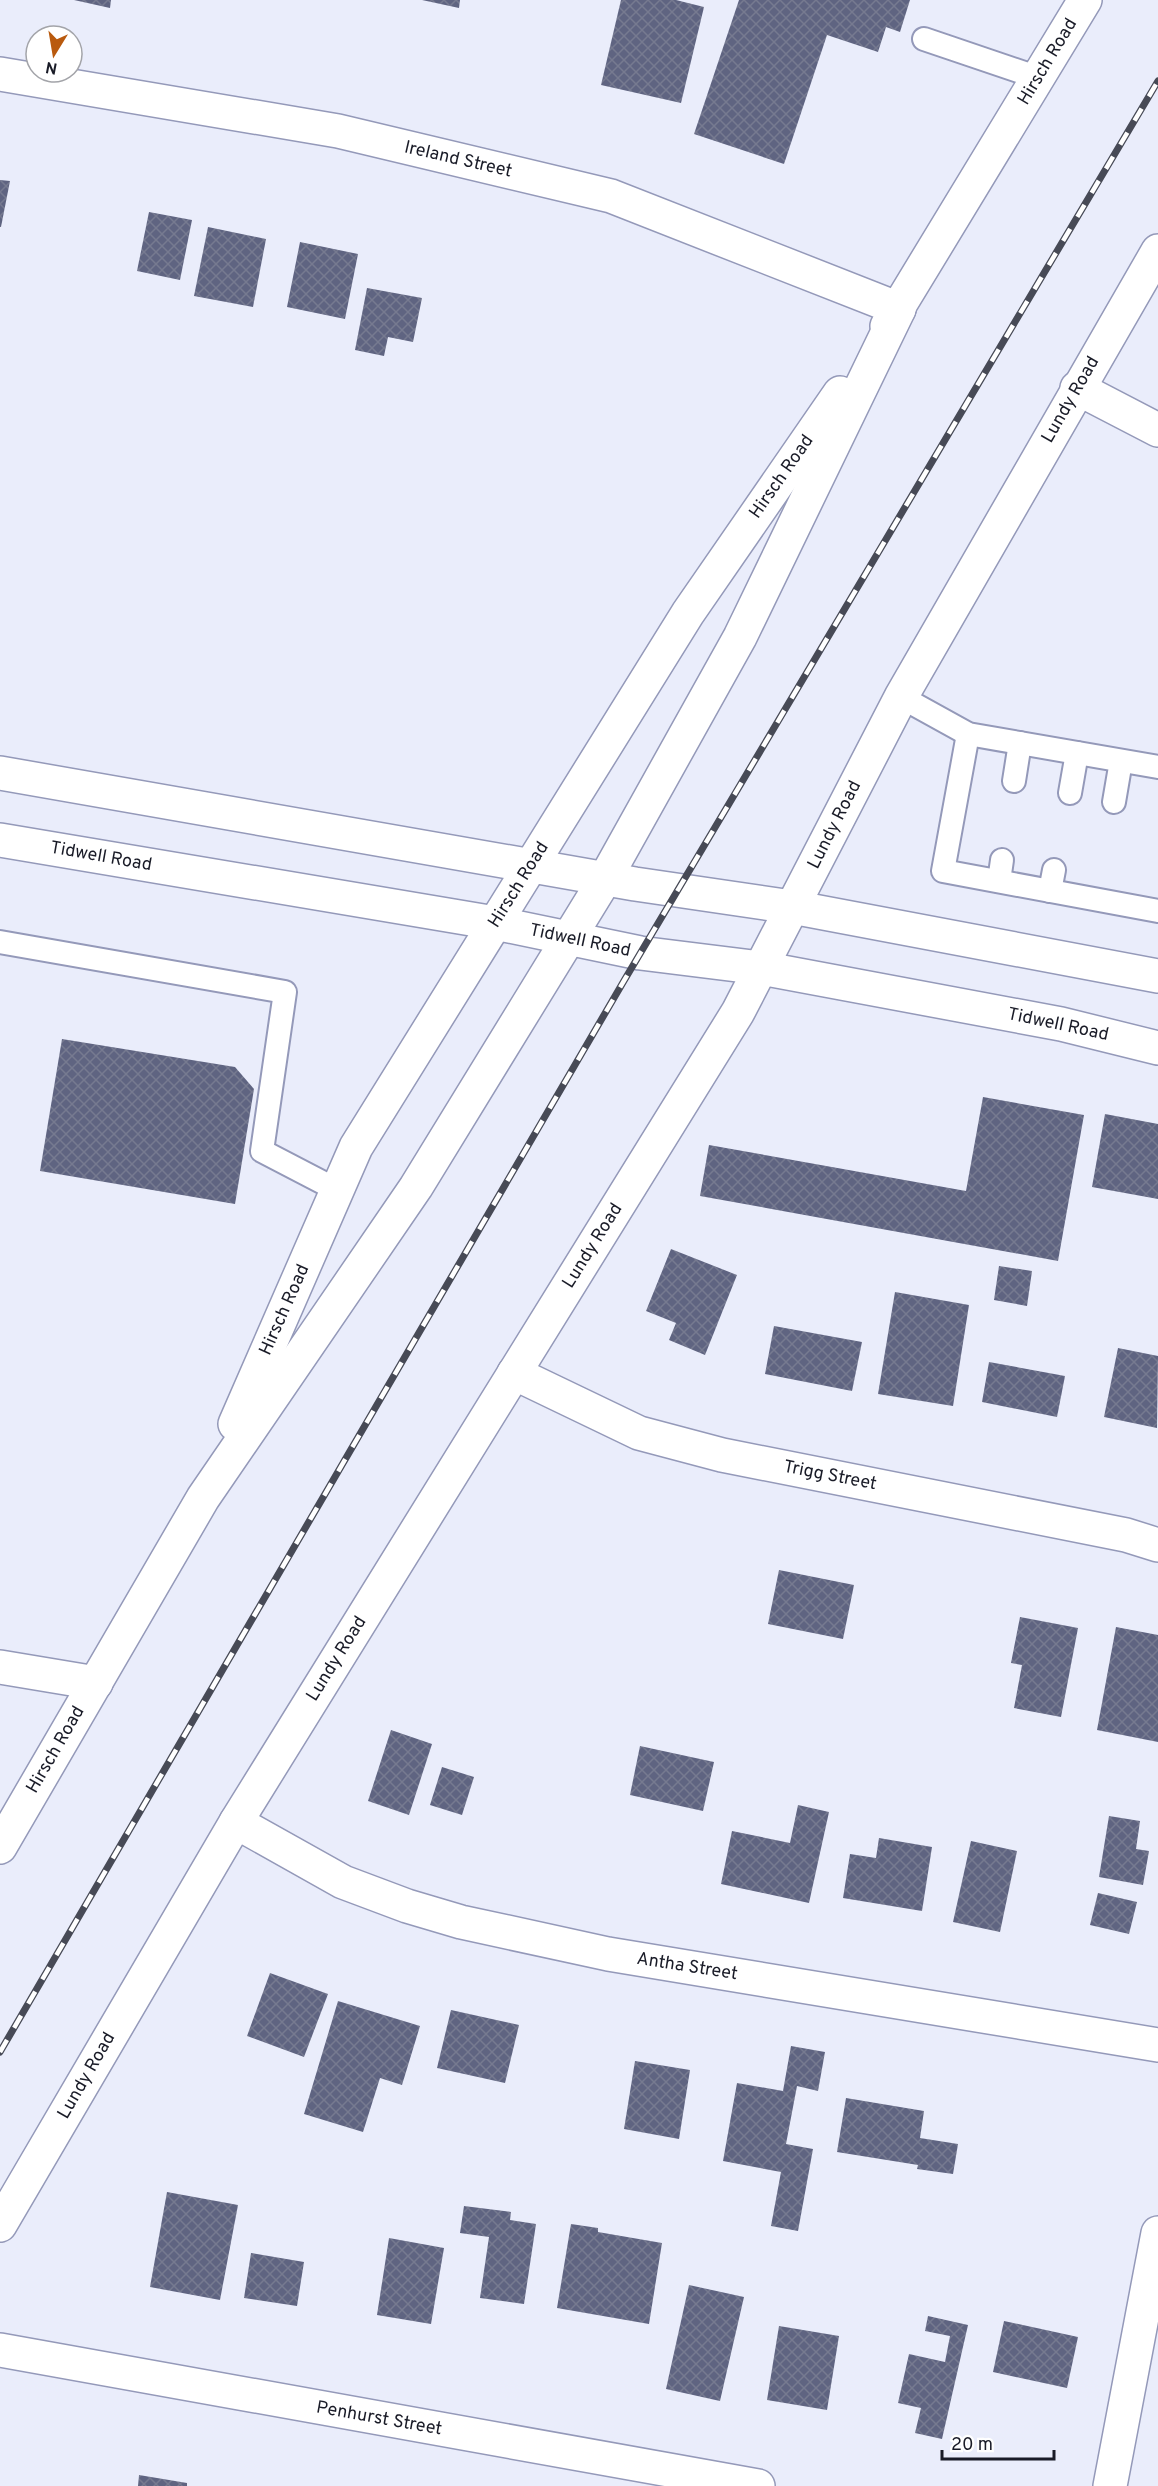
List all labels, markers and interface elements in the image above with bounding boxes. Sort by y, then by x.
street label: Hirsch Road [1013,14,1083,110]
north arrow [24,24,84,84]
text: N [44,56,59,78]
street label: Ireland Street [402,136,514,184]
street label: Lundy Road [1037,353,1105,447]
street label: Hirsch Road [745,431,819,523]
street label: Lundy Road [803,777,867,873]
street label: Tidwell Road [48,837,154,877]
street label: Hirsch Road [483,838,555,932]
street label: Tidwell Road [527,919,633,963]
street label: Tidwell Road [1005,1003,1111,1047]
street label: Lundy Road [558,1199,628,1293]
street label: Hirsch Road [255,1261,315,1359]
street label: Trigg Street [781,1456,879,1496]
street label: Lundy Road [302,1612,372,1706]
street label: Hirsch Road [22,1702,90,1798]
street label: Antha Street [635,1948,739,1986]
street label: Lundy Road [53,2029,121,2123]
street label: Penhurst Street [314,2397,444,2441]
scale bar [942,2423,1054,2461]
text: 20 m [951,2434,993,2457]

